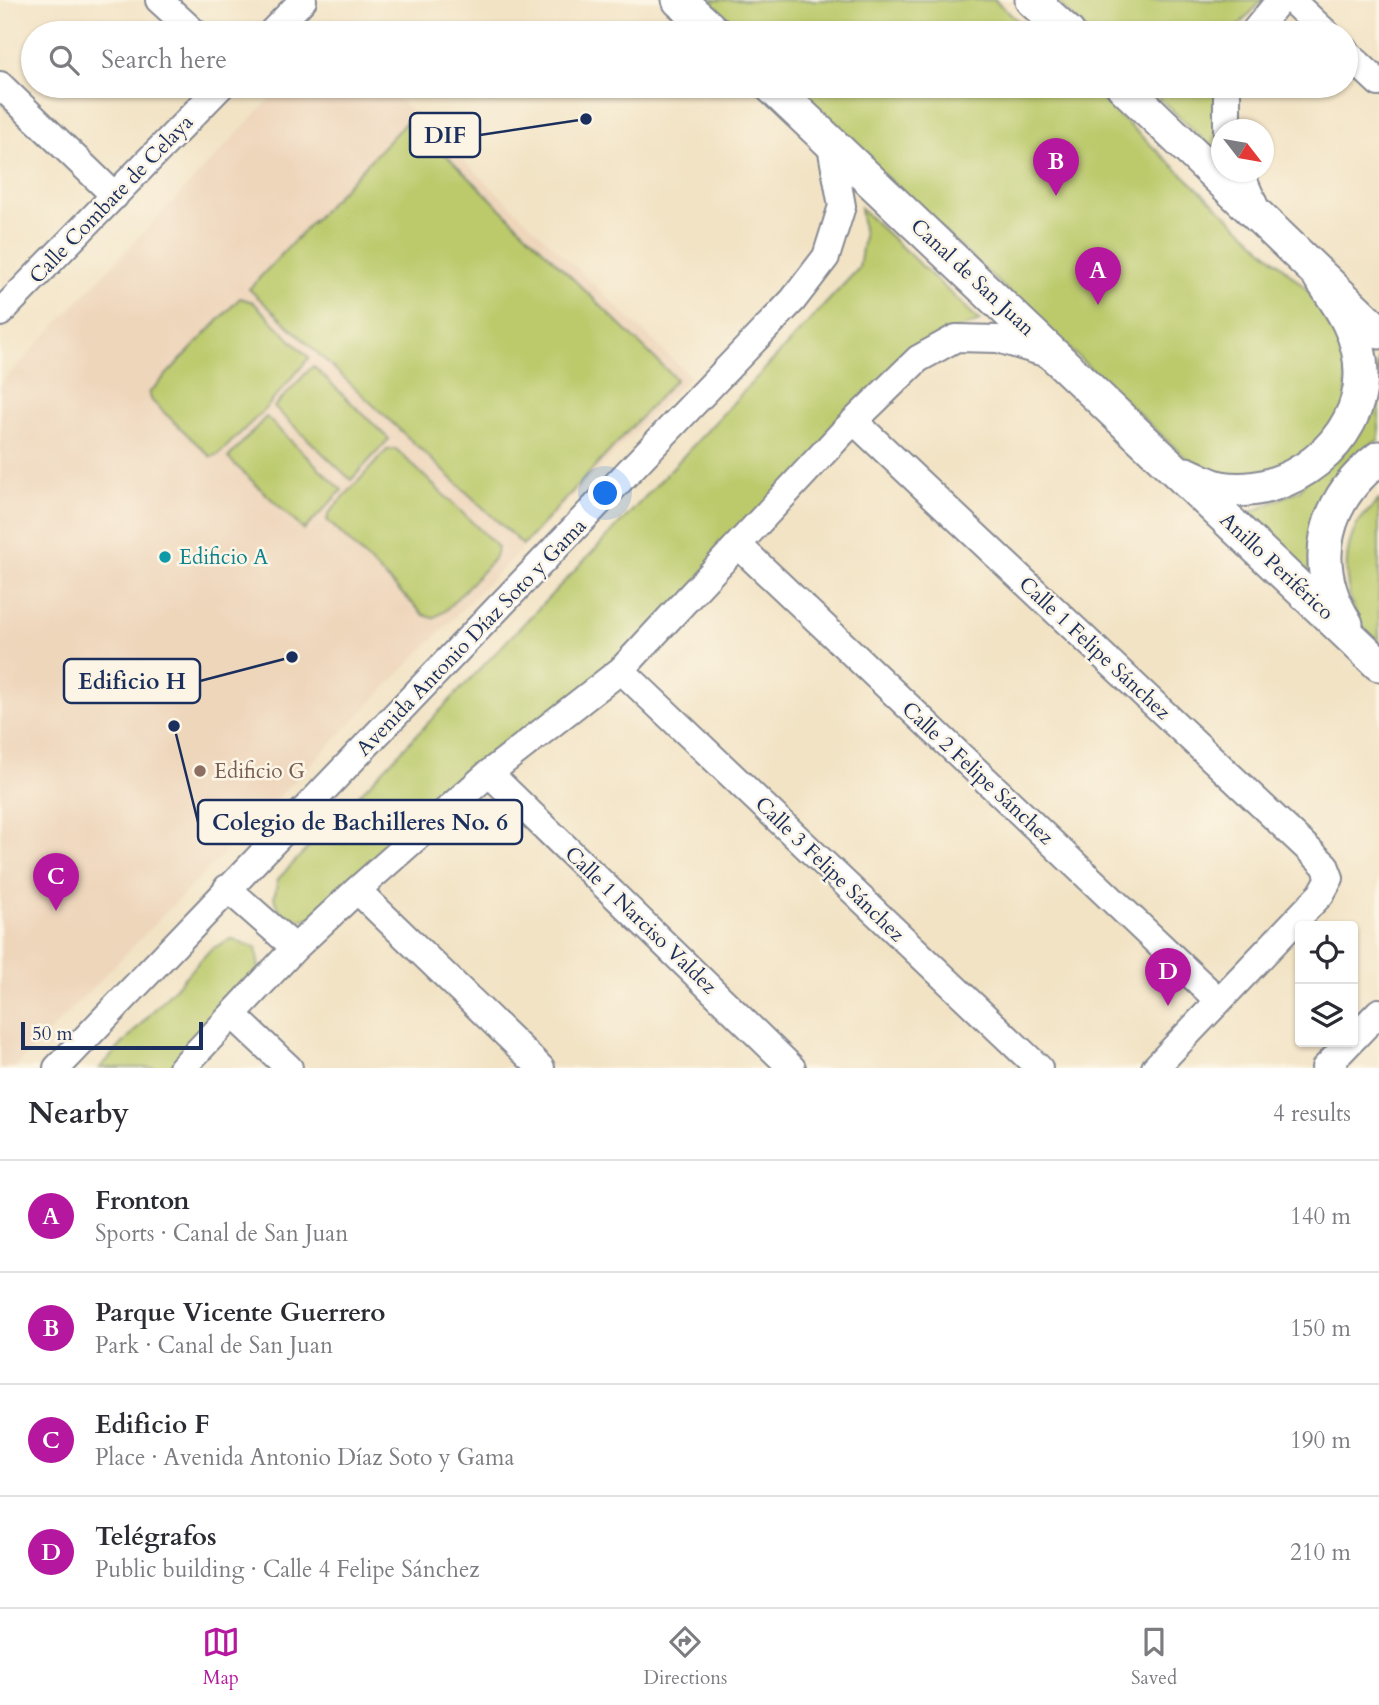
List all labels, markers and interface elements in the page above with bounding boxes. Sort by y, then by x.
search box [21,21,1358,98]
icon: search [45,41,83,79]
text: Search here [101,42,227,77]
street label: Calle Combate de Celaya [23,108,200,290]
callout: DIF [410,113,480,157]
north arrow [1211,119,1274,182]
text: DIF [424,120,466,151]
pin: B [1033,138,1079,196]
street label: Canal de San Juan [904,212,1041,343]
pin: A [1075,247,1121,305]
your location [588,476,622,510]
street label: Anillo Periférico [1213,506,1340,627]
street label: Avenida Antonio Díaz Soto y Gama [350,512,593,763]
place label: Edificio A [179,543,268,572]
marker: Edificio A [157,549,173,565]
street label: Calle 1 Felipe Sánchez [1012,570,1177,727]
callout: Edificio H [64,659,200,703]
text: Edificio H [78,666,186,697]
street label: Calle 2 Felipe Sánchez [895,695,1060,852]
place label: Edificio G [214,757,305,786]
marker: Edificio G [192,763,208,779]
street label: Calle 3 Felipe Sánchez [748,790,911,949]
callout: Colegio de Bachilleres No. 6 [198,800,522,844]
text: Colegio de Bachilleres No. 6 [212,807,508,838]
street label: Calle 1 Narciso Valdez [558,840,724,1001]
pin: C [33,853,79,911]
map controls [1295,921,1358,1047]
button: locate [1295,921,1358,984]
pin: D [1145,948,1191,1006]
button: layers [1295,984,1358,1047]
scale bar [21,1019,203,1051]
text: 50 m [32,1021,73,1047]
text: Nearby [28,1093,129,1134]
text: 4 results [1273,1098,1351,1129]
text: Fronton [95,1183,190,1218]
text: A [42,1201,60,1232]
text: 140 m [1290,1201,1351,1232]
text: Sports · Canal de San Juan [95,1218,348,1249]
text: Parque Vicente Guerrero [95,1295,385,1330]
text: B [43,1313,59,1344]
text: 150 m [1290,1313,1351,1344]
text: Park · Canal de San Juan [95,1330,333,1361]
text: Edificio F [95,1407,210,1442]
text: C [42,1425,60,1456]
text: 190 m [1290,1425,1351,1456]
text: Place · Avenida Antonio Díaz Soto y Gama [95,1442,514,1473]
text: Telégrafos [95,1519,217,1554]
text: D [41,1537,61,1568]
text: 210 m [1290,1537,1351,1568]
text: Public building · Calle 4 Felipe Sánchez [95,1554,480,1585]
tab: Map [202,1623,240,1691]
tab: Directions [644,1623,727,1691]
tab: Saved [1131,1623,1177,1691]

